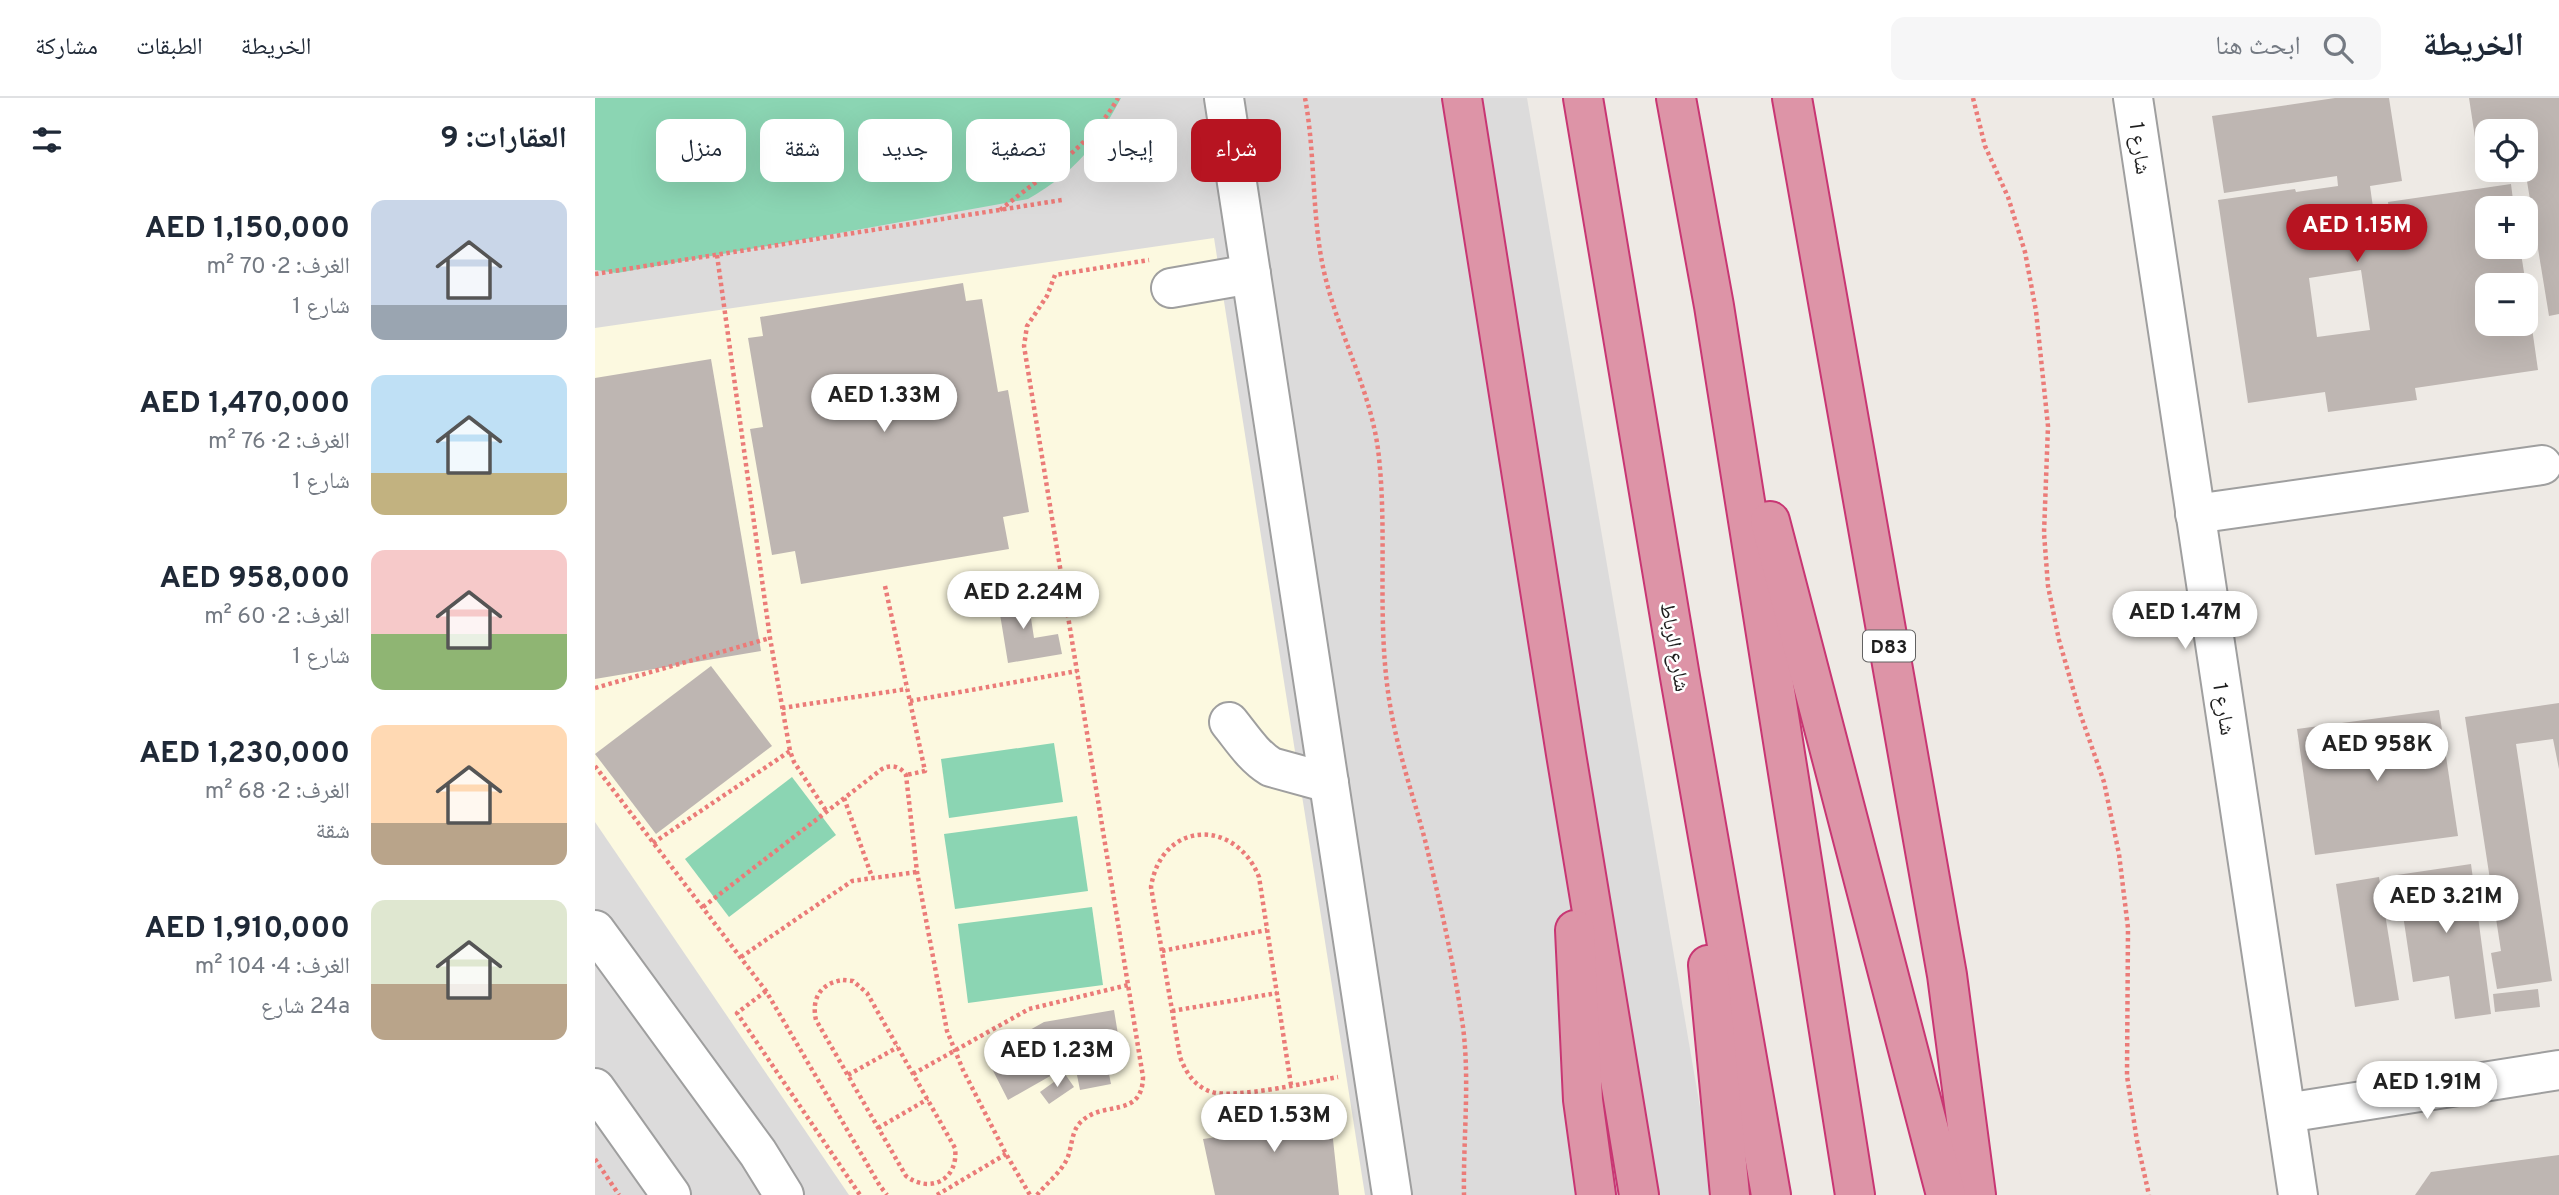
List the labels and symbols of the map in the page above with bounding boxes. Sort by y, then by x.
street label: شارع 1 [2121,120,2156,176]
pin: AED 1.15M [2277,204,2437,264]
pin: AED 1.33M [804,374,964,434]
pin: AED 2.24M [943,572,1103,631]
pin: AED 1.47M [2105,592,2265,651]
street label: شارع الرباط [1652,601,1695,694]
road number: D83 [1863,631,1915,662]
street label: شارع 1 [2205,681,2240,737]
pin: AED 958K [2305,724,2449,783]
pin: AED 3.21M [2366,876,2526,935]
pin: AED 1.23M [977,1030,1137,1089]
pin: AED 1.91M [2347,1062,2507,1121]
pin: AED 1.53M [1194,1094,1354,1154]

